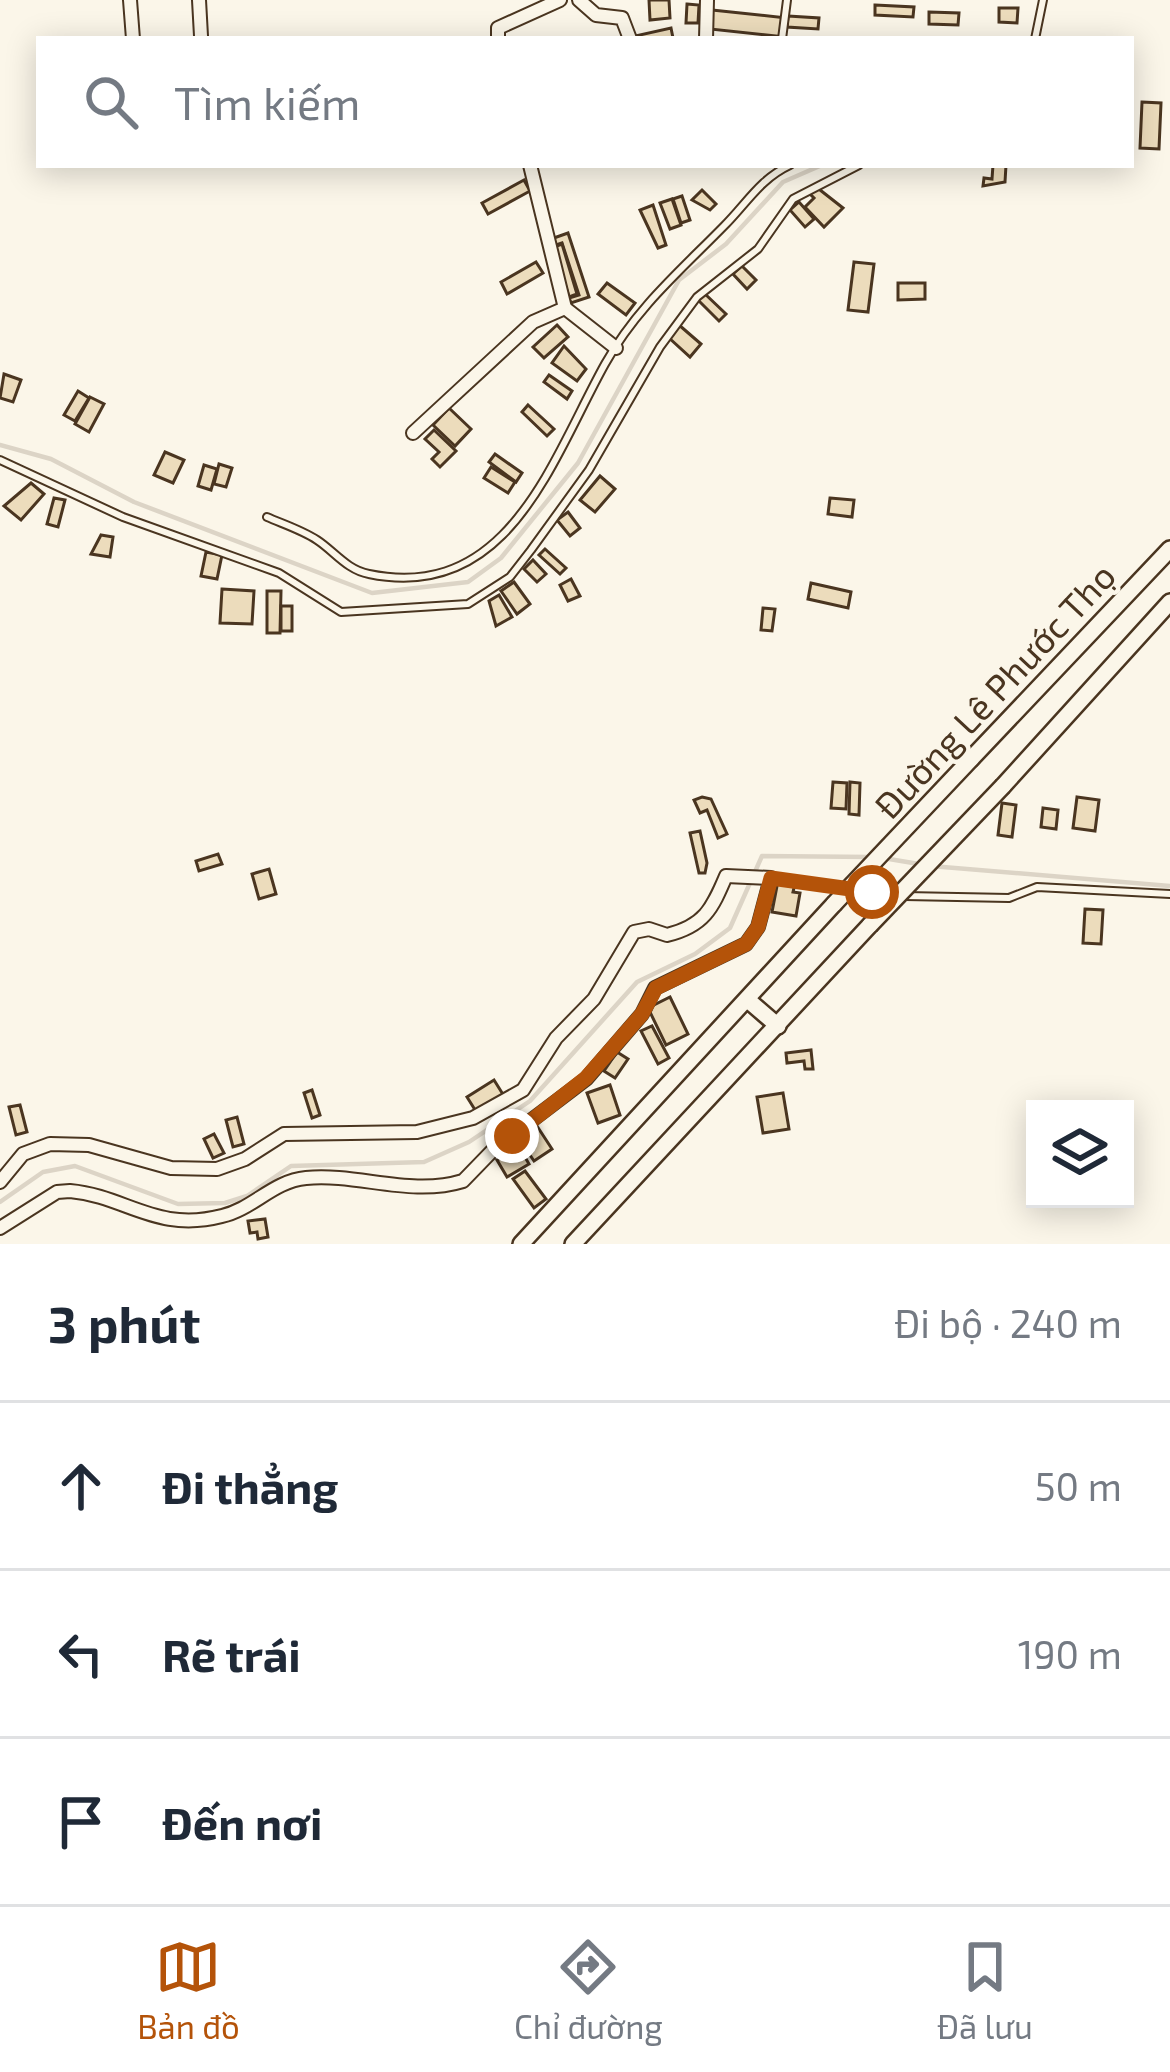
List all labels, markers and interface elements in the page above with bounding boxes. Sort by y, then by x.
search box [36,36,1134,168]
icon: search [78,69,144,135]
text: Tìm kiếm [174,75,361,129]
street label: Đường Lê Phước Thọ [865,554,1123,826]
route start [845,865,899,919]
map controls [1026,1100,1134,1208]
button: layers [1026,1100,1134,1208]
route end [485,1109,539,1163]
text: 3 phút [48,1292,200,1353]
text: Đi bộ · 240 m [894,1299,1122,1346]
icon: ahead [48,1453,114,1519]
text: Đi thẳng [162,1459,339,1513]
text: 50 m [1035,1462,1122,1509]
icon: left [48,1621,114,1687]
text: Rẽ trái [162,1627,301,1681]
text: 190 m [1018,1630,1122,1677]
icon: arrive [48,1789,114,1855]
text: Đến nơi [162,1795,322,1849]
tab: Bản đồ [137,1934,240,2046]
tab: Chỉ đường [514,1934,663,2046]
tab: Đã lưu [937,1934,1033,2046]

